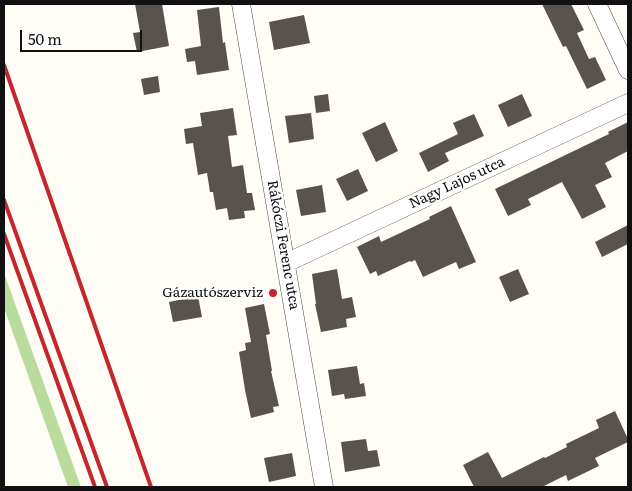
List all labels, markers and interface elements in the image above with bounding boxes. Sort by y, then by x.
scale bar [22,20,145,52]
text: 50 m [28,27,62,50]
street label: Nagy Lajos utca [407,154,507,212]
street label: Rákóczi Ferenc utca [263,179,303,311]
place label: Gázautószerviz [162,285,263,301]
marker: Gázautószerviz [267,287,279,299]

